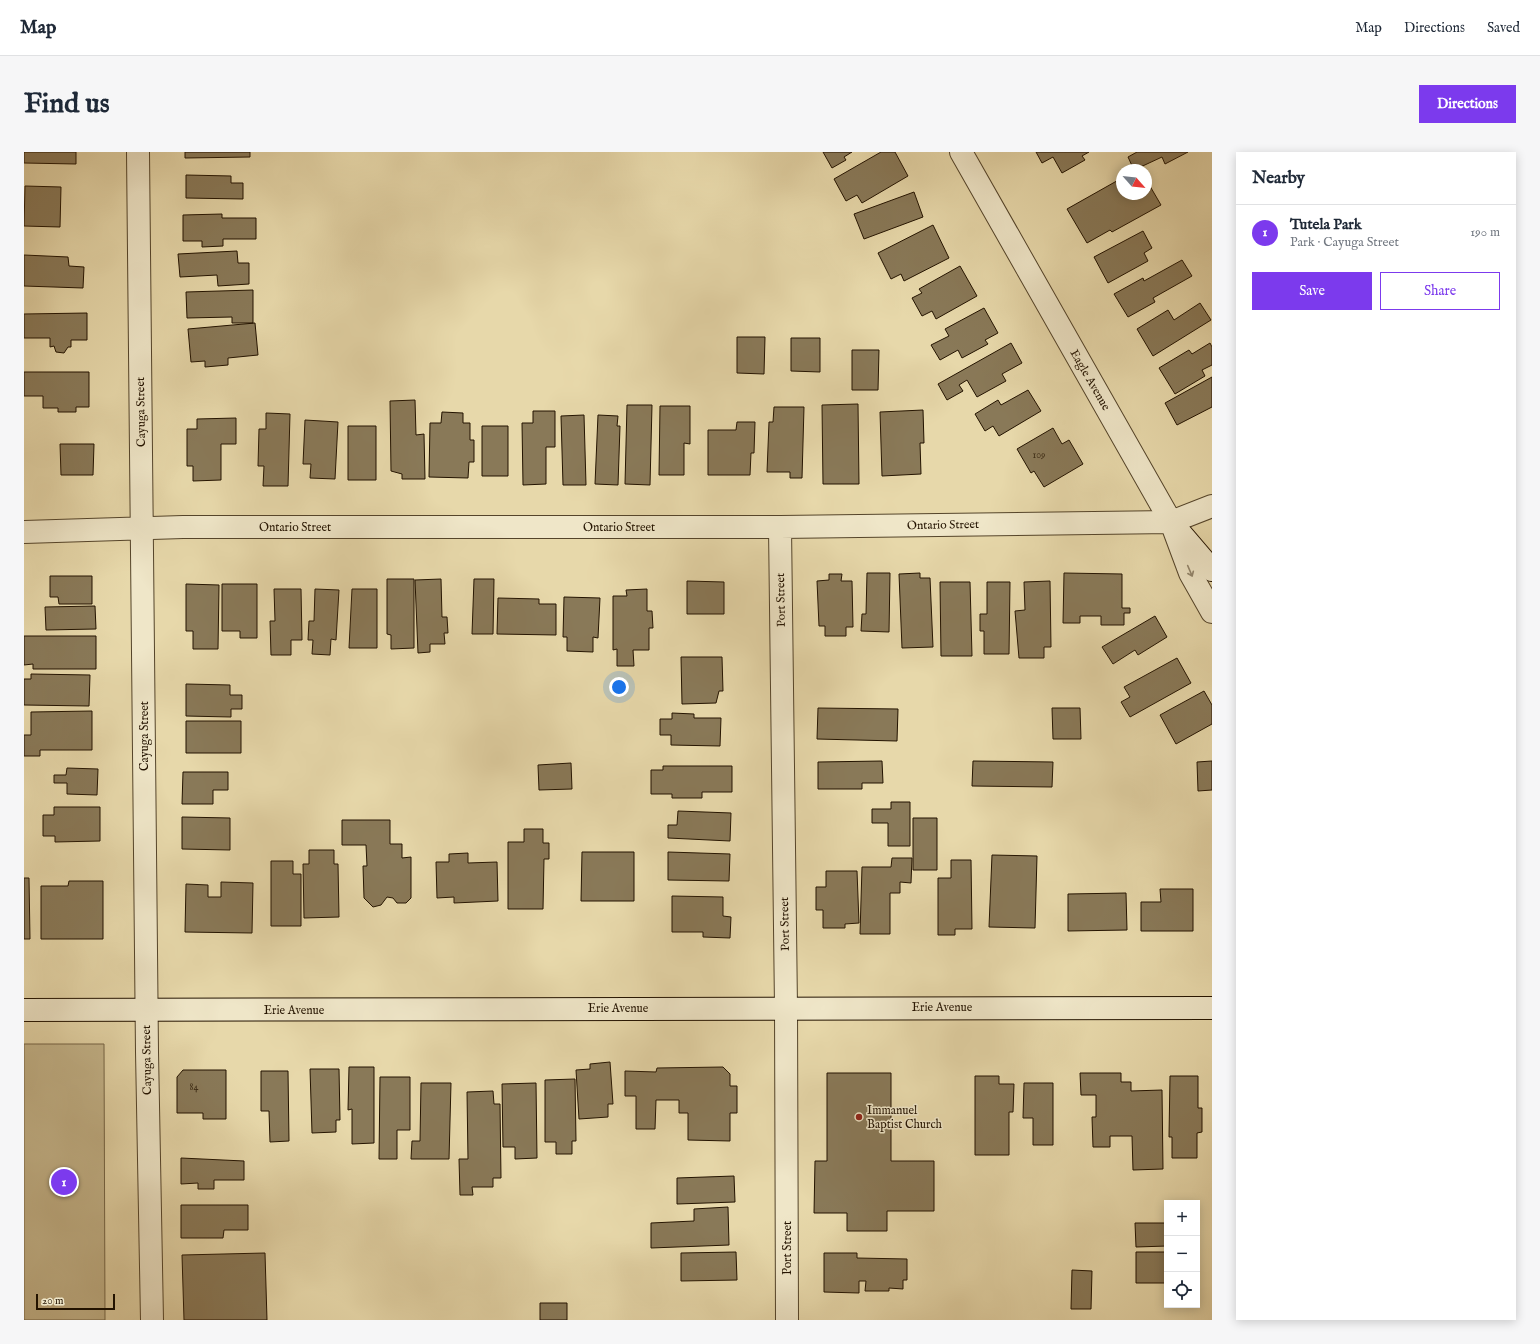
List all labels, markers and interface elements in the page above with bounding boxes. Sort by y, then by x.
text: Map [20,16,56,40]
text: Map [1355,19,1382,37]
text: Directions [1404,19,1465,37]
text: Saved [1487,19,1520,37]
button: Directions [1419,85,1516,123]
text: Find us [24,87,110,122]
north arrow [1116,164,1152,200]
text: Nearby [1252,168,1305,189]
text: Tutela Park [1290,215,1362,234]
text: 1 [1263,224,1267,241]
text: 190 m [1470,224,1500,241]
text: Park · Cayuga Street [1290,234,1399,251]
button: Save [1252,272,1372,310]
button: Share [1380,272,1500,310]
street label: Eagle Avenue [1066,347,1114,414]
street label: Cayuga Street [133,377,149,447]
house number: 109 [1033,449,1045,462]
street label: Ontario Street [907,517,979,533]
street label: Ontario Street [259,520,331,535]
street label: Ontario Street [583,520,655,535]
one-way arrow [1186,565,1194,577]
street label: Port Street [773,573,789,627]
your location [609,677,629,697]
street label: Cayuga Street [137,701,152,771]
street label: Port Street [777,897,793,951]
street label: Erie Avenue [912,1000,973,1015]
street label: Erie Avenue [588,1001,649,1016]
street label: Erie Avenue [264,1003,325,1018]
street label: Cayuga Street [139,1025,155,1095]
house number: 84 [190,1081,199,1094]
place label: Immanuel Baptist Church [867,1103,943,1133]
marker: Immanuel Baptist Church [854,1112,864,1122]
pin: 1 [51,1167,77,1197]
map controls [1164,1200,1200,1308]
button: + [1164,1200,1200,1236]
street label: Port Street [780,1221,795,1275]
button: − [1164,1236,1200,1272]
button: locate [1164,1272,1200,1308]
scale bar [36,1292,115,1311]
text: 20 m [42,1294,63,1308]

